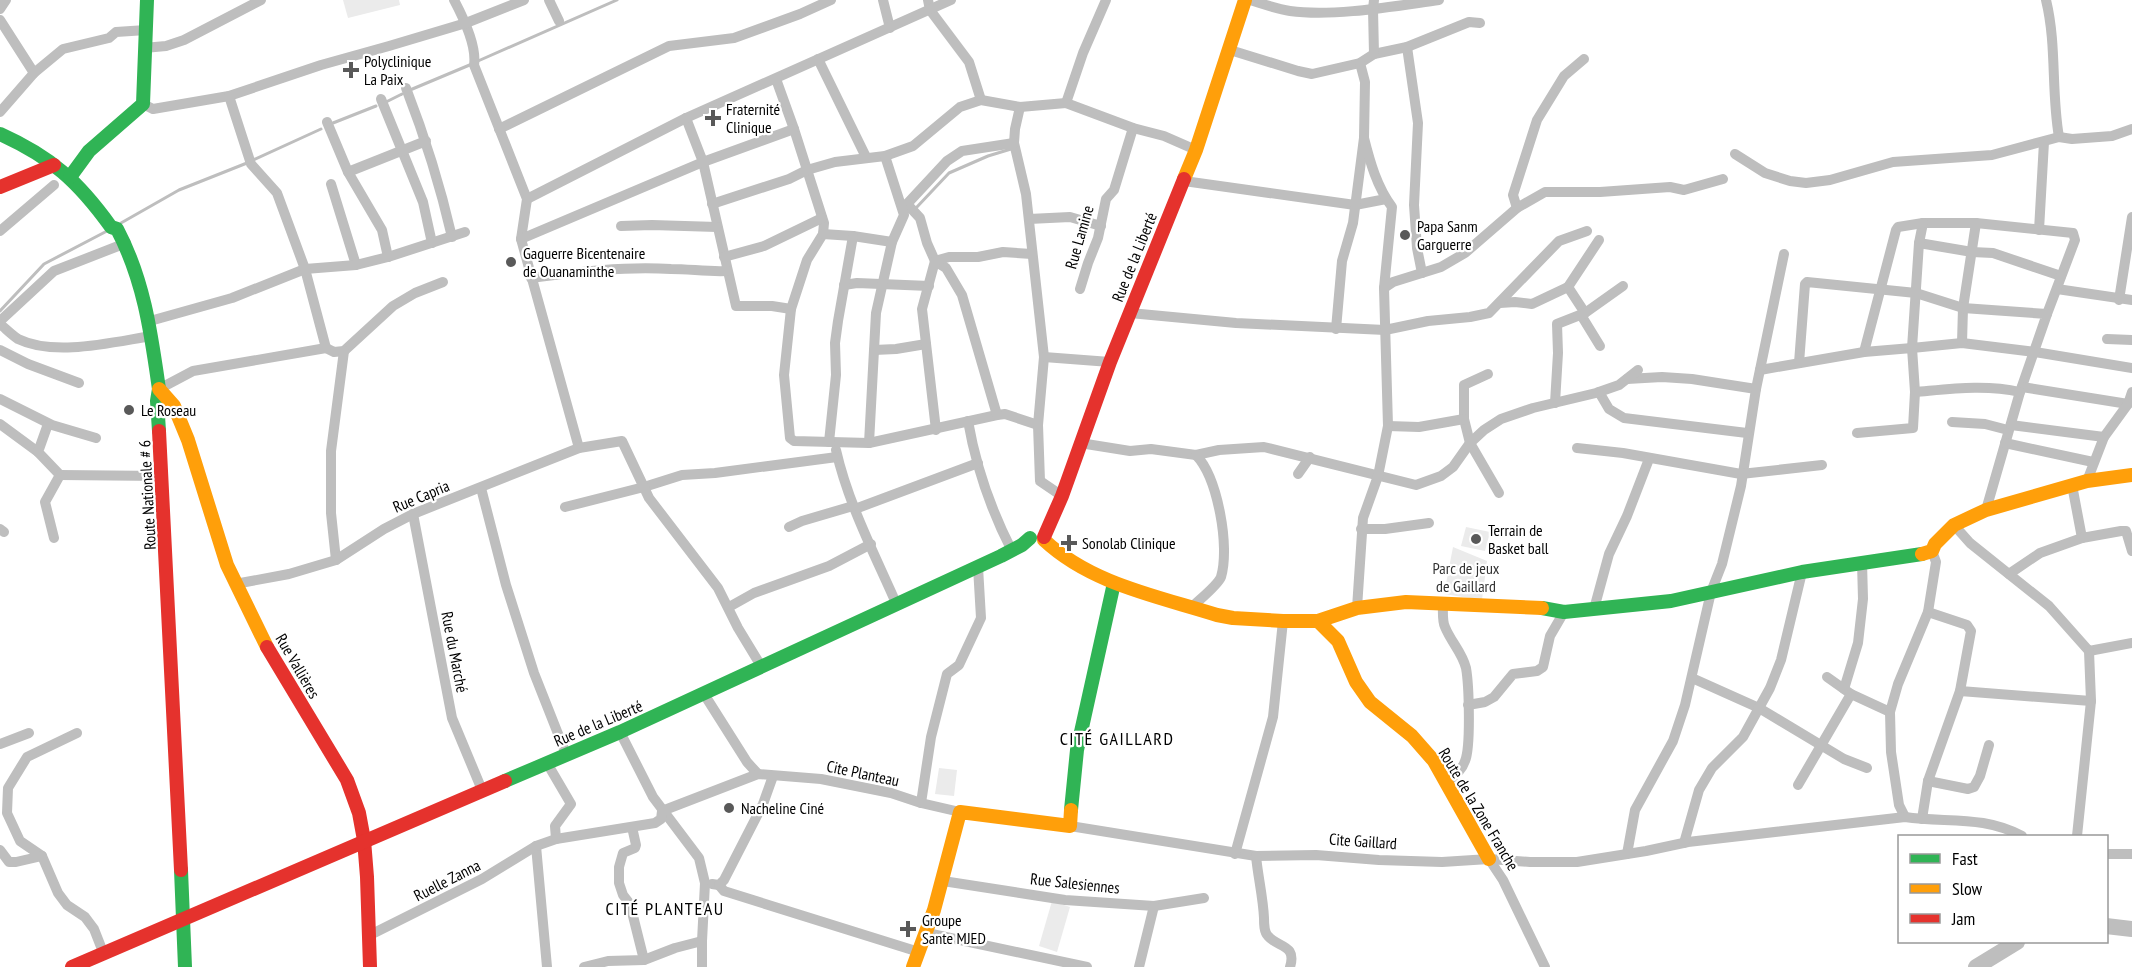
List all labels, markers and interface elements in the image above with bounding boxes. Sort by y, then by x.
place label: Polyclinique La Paix [364,51,431,89]
marker: Polyclinique La Paix [342,61,360,79]
place label: Fraternité Clinique [726,99,780,137]
marker: Fraternité Clinique [704,109,722,127]
street label: Rue Lamine [1060,203,1098,271]
street label: Rue de la Liberté [1107,209,1161,305]
place label: Papa Sanm Garguerre [1417,216,1478,254]
marker: Papa Sanm Garguerre [1398,228,1412,242]
place label: Gaguerre Bicentenaire de Ouanaminthe [523,243,645,281]
marker: Gaguerre Bicentenaire de Ouanaminthe [504,255,518,269]
place label: Le Roseau [141,400,196,420]
marker: Le Roseau [122,403,136,417]
street label: Route Nationale # 6 [134,440,160,550]
street label: Rue Capria [390,475,452,517]
place label: Terrain de Basket ball [1488,520,1549,558]
marker: Terrain de Basket ball [1469,532,1483,546]
place label: Sonolab Clinique [1082,533,1176,553]
marker: Sonolab Clinique [1060,534,1078,552]
park label: Parc de jeux de Gaillard [1433,558,1500,596]
street label: Rue du Marché [437,610,473,694]
street label: Rue Vallières [272,630,324,702]
street label: Rue de la Liberté [551,695,645,751]
district label: CITÉ GAILLARD [1060,727,1174,750]
street label: Route de la Zone Franche [1435,744,1523,874]
street label: Cite Planteau [825,756,901,790]
place label: Nacheline Ciné [741,798,824,818]
marker: Nacheline Ciné [722,801,736,815]
street label: Cite Gaillard [1328,829,1398,853]
legend [1898,835,2108,943]
text: Fast [1952,847,1978,870]
street label: Ruelle Zanna [410,855,484,905]
street label: Rue Salesiennes [1029,868,1121,898]
text: Slow [1952,877,1983,900]
district label: CITÉ PLANTEAU [605,897,725,920]
text: Jam [1951,907,1975,930]
place label: Groupe Sante MJED [922,910,986,948]
marker: Groupe Sante MJED [899,920,917,938]

